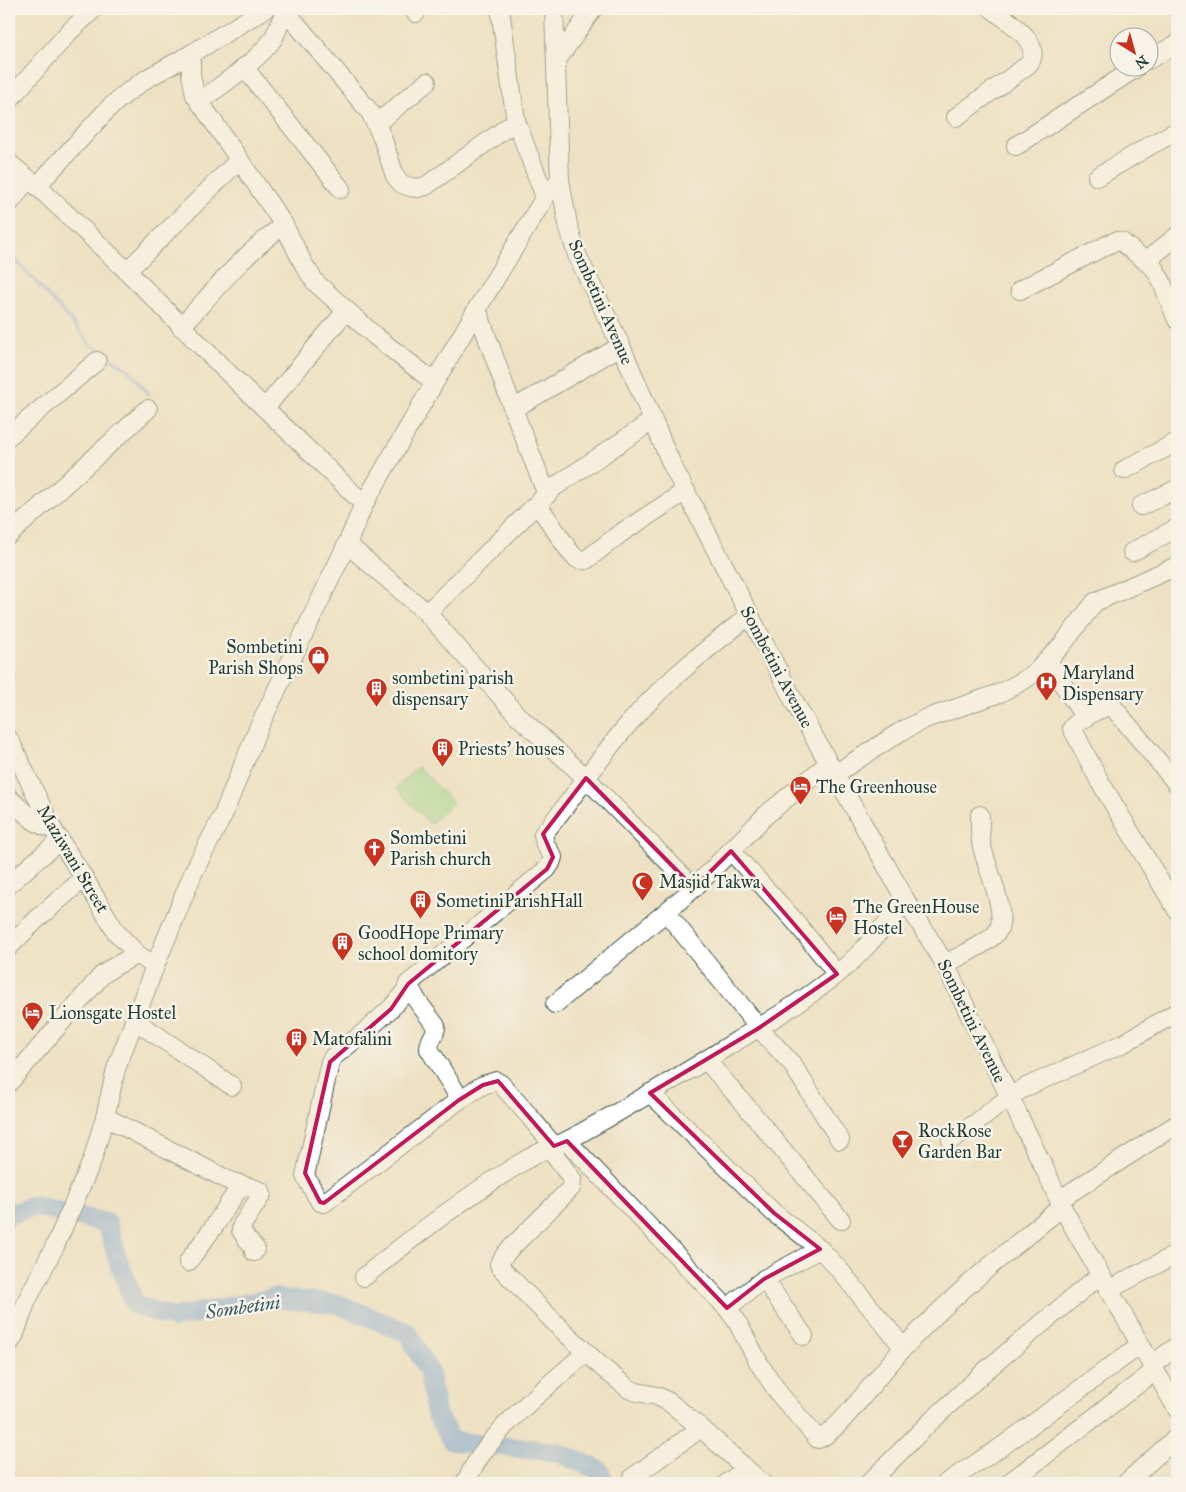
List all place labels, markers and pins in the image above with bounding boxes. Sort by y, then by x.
place label: Sombetini Parish Shops [208,636,303,679]
shop icon: Sombetini Parish Shops [307,645,331,676]
place label: Maryland Dispensary [1062,662,1144,705]
place label: sombetini parish dispensary [392,667,514,710]
hospital icon: Maryland Dispensary [1034,671,1058,702]
building icon: sombetini parish dispensary [364,676,388,707]
building icon: Priests' houses [430,737,454,768]
place label: Priests' houses [458,738,565,760]
hotel icon: The Greenhouse [788,775,812,806]
place label: The Greenhouse [816,776,937,798]
place label: Sombetini Parish church [390,827,491,870]
church icon: Sombetini Parish church [362,836,386,867]
mosque icon: Masjid Takwa [631,870,655,901]
place label: Masjid Takwa [659,871,761,893]
building icon: SometiniParishHall [408,889,432,920]
place label: SometiniParishHall [436,890,583,912]
place label: The GreenHouse Hostel [853,896,979,939]
hotel icon: The GreenHouse Hostel [825,905,849,936]
place label: GoodHope Primary school domitory [358,922,504,965]
building icon: GoodHope Primary school domitory [330,931,354,962]
hotel icon: Lionsgate Hostel [21,1001,45,1032]
place label: Lionsgate Hostel [49,1002,176,1025]
building icon: Matofalini [284,1027,308,1058]
place label: Matofalini [312,1028,392,1050]
place label: RockRose Garden Bar [918,1120,1002,1163]
bar icon: RockRose Garden Bar [890,1129,914,1160]

